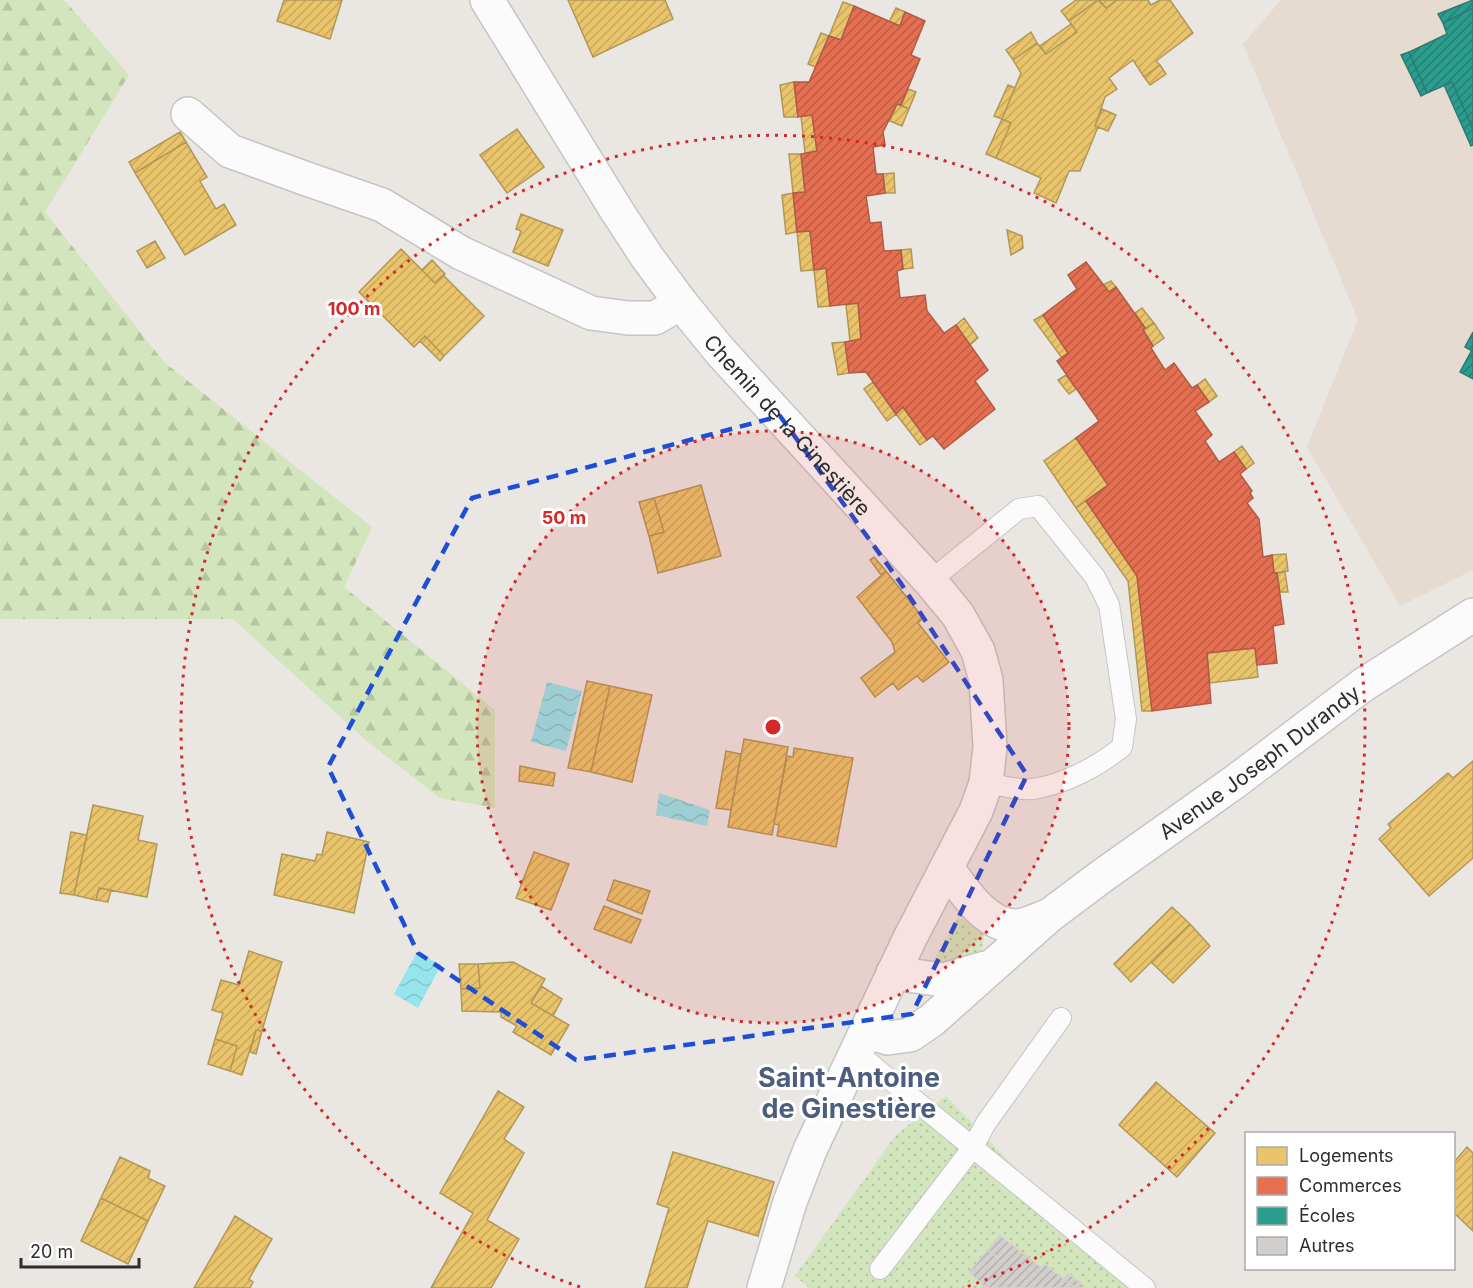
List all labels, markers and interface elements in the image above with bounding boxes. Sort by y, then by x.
text: 100 m [328,298,380,319]
street label: Chemin de la Ginestière [699,329,876,521]
text: 50 m [542,507,586,528]
street label: Avenue Joseph Durandy [1154,680,1365,844]
centre of rings [763,717,783,737]
district label: Saint-Antoine de Ginestière [758,1061,940,1125]
legend [1245,1132,1455,1270]
text: Logements [1299,1145,1394,1166]
text: Commerces [1299,1175,1402,1196]
text: Écoles [1299,1204,1355,1226]
scale bar [21,1231,140,1269]
text: Autres [1299,1235,1354,1256]
text: 20 m [30,1241,73,1262]

